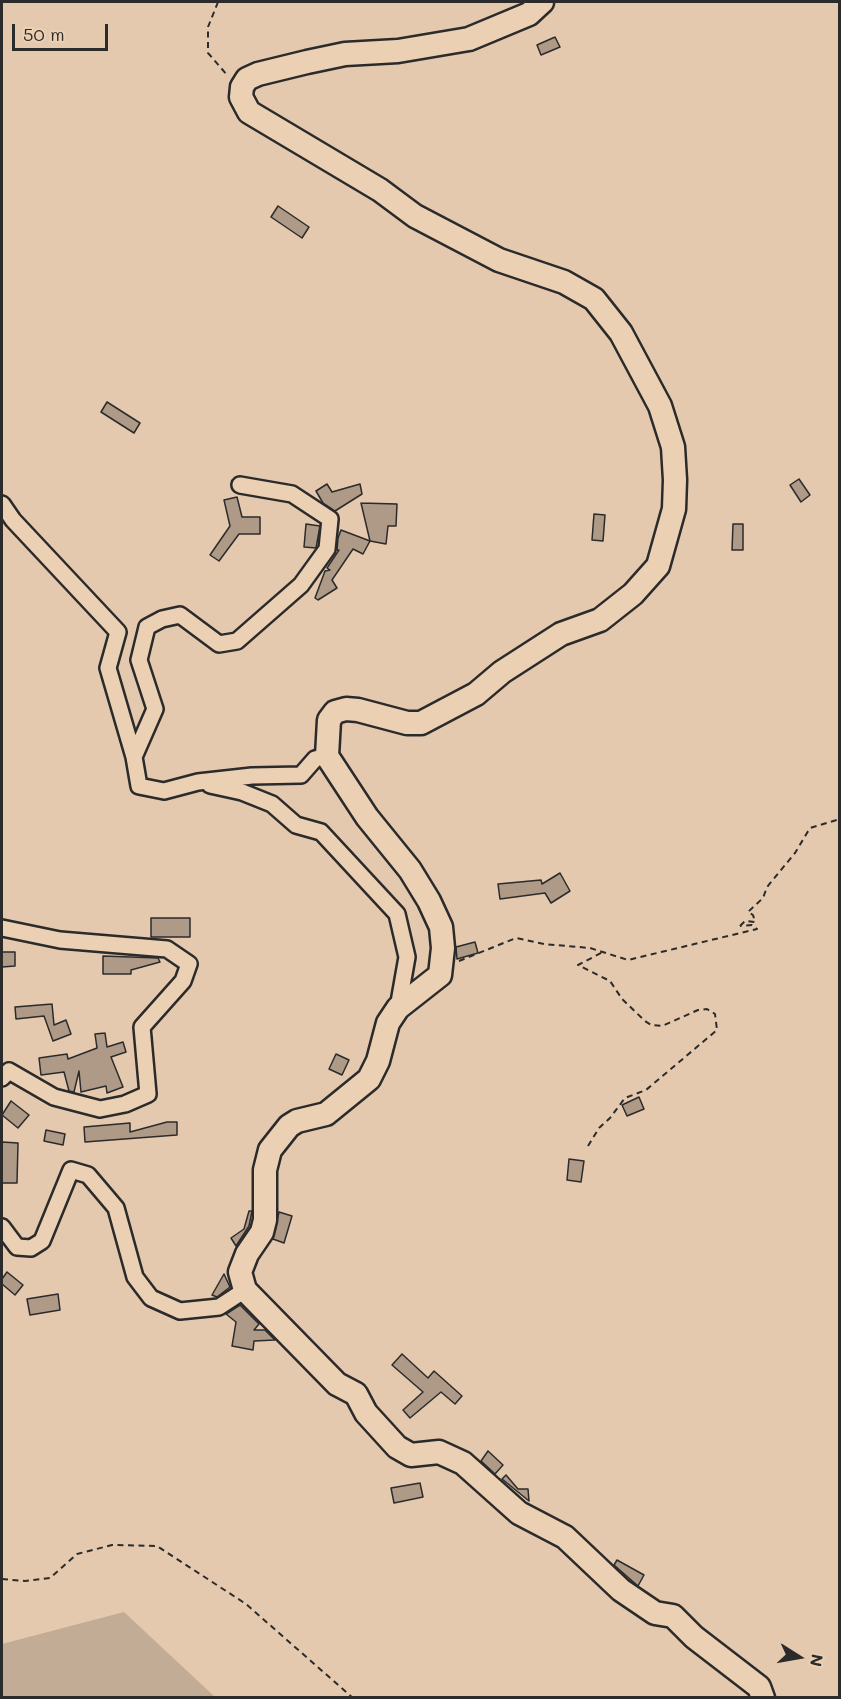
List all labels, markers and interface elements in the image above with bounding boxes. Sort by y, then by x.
scale bar [15,12,111,50]
text: 50 m [23,22,65,46]
north arrow [769,1627,829,1687]
text: N [806,1653,829,1668]

